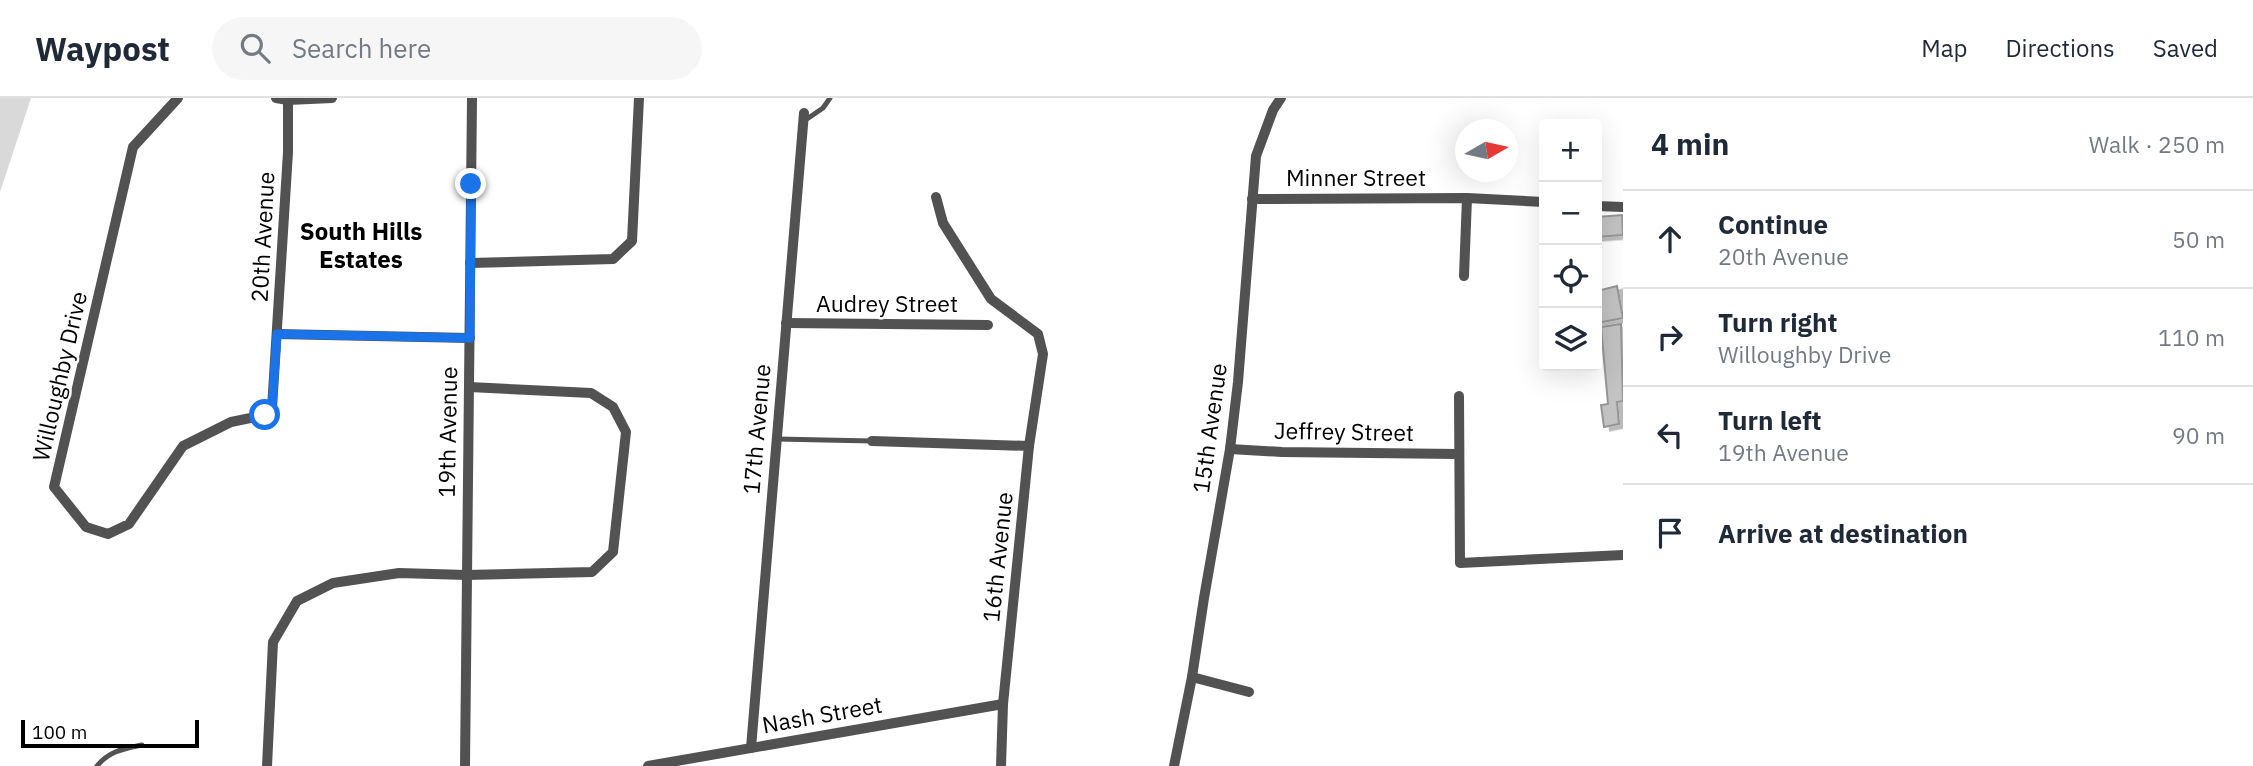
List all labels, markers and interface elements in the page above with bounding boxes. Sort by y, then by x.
search box [212,17,702,80]
text: Waypost [35,27,170,70]
icon: search [236,29,274,67]
text: Search here [292,31,431,65]
text: Map [1921,32,1967,64]
text: Directions [2005,32,2115,64]
text: Saved [2153,32,2218,64]
north arrow [1455,119,1518,182]
map controls [1539,119,1602,371]
button: + [1539,119,1602,182]
text: 4 min [1651,124,1729,163]
text: Walk · 250 m [2089,129,2225,159]
street label: Minner Street [1286,162,1426,192]
route end [455,168,486,199]
street label: 20th Avenue [244,171,280,303]
button: − [1539,182,1602,245]
text: Continue [1718,207,1828,241]
district label: South Hills Estates [300,215,422,275]
icon: ahead [1651,220,1689,258]
text: 50 m [2172,224,2225,254]
text: 20th Avenue [1718,241,1849,271]
button: locate [1539,245,1602,308]
street label: Willoughby Drive [25,288,93,464]
street label: Audrey Street [816,288,958,318]
text: Turn right [1718,305,1837,339]
button: layers [1539,308,1602,371]
icon: right [1651,318,1689,356]
text: 110 m [2158,322,2225,352]
text: Willoughby Drive [1718,339,1891,369]
street label: 15th Avenue [1185,361,1233,495]
street label: 17th Avenue [735,362,777,496]
street label: 19th Avenue [431,366,463,498]
route start [249,399,280,430]
text: Turn left [1718,403,1821,437]
street label: Jeffrey Street [1274,415,1414,447]
icon: left [1651,416,1689,454]
text: 90 m [2172,420,2225,450]
text: 19th Avenue [1718,437,1849,467]
street label: 16th Avenue [975,490,1019,624]
icon: arrive [1651,514,1689,552]
text: Arrive at destination [1718,516,1968,550]
street label: Nash Street [760,689,884,739]
scale bar [21,717,200,749]
text: 100 m [32,720,87,744]

